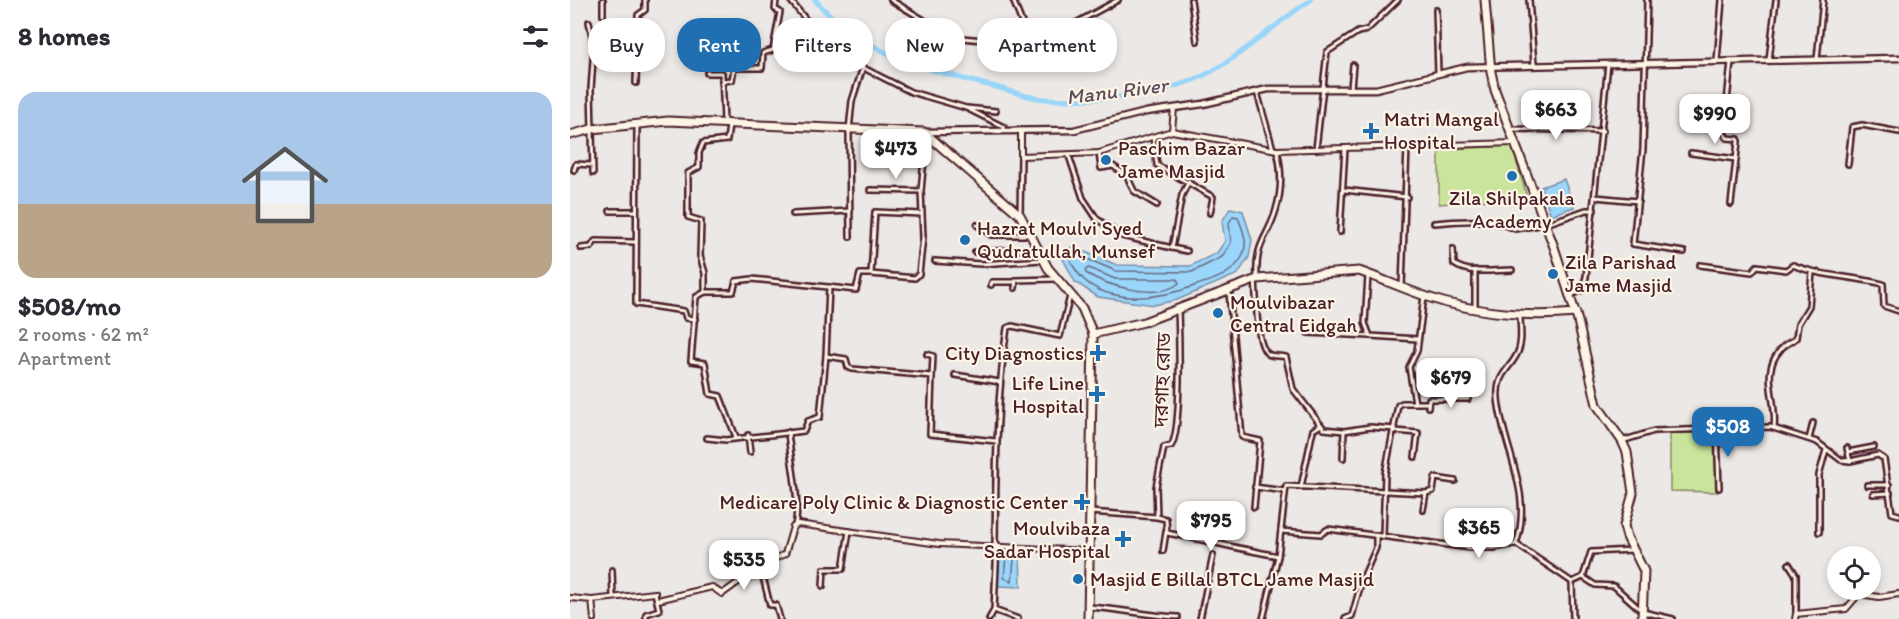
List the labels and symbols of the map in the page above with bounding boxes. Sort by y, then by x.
water label: Manu River [1065,72,1172,109]
pin: $663 [1520,90,1592,141]
pin: $990 [1679,94,1751,145]
place label: Matri Mangal Hospital [1384,107,1499,154]
marker: Matri Mangal Hospital [1362,122,1380,140]
pin: $473 [860,129,932,180]
place label: Paschim Bazar Jame Masjid [1118,136,1245,183]
marker: Paschim Bazar Jame Masjid [1099,153,1113,167]
marker: Zila Shilpakala Academy [1505,169,1519,183]
place label: Zila Shilpakala Academy [1449,186,1576,233]
place label: Hazrat Moulvi Syed Qudratullah, Munsef [977,216,1156,263]
marker: Hazrat Moulvi Syed Qudratullah, Munsef [958,233,972,247]
place label: Zila Parishad Jame Masjid [1565,250,1677,297]
marker: Zila Parishad Jame Masjid [1546,267,1560,281]
place label: Moulvibazar Central Eidgah [1230,290,1358,337]
marker: Moulvibazar Central Eidgah [1211,306,1225,320]
street label: দরগাহ রোড [1148,331,1176,429]
place label: City Diagnostics [945,341,1084,365]
marker: City Diagnostics [1089,344,1107,362]
pin: $679 [1415,358,1487,409]
place label: Life Line Hospital [1012,371,1084,418]
marker: Life Line Hospital [1088,385,1106,403]
pin: $508 [1692,407,1764,458]
place label: Medicare Poly Clinic & Diagnostic Center [719,490,1068,514]
marker: Medicare Poly Clinic & Diagnostic Center [1073,493,1091,511]
pin: $795 [1175,501,1247,552]
pin: $365 [1443,508,1515,559]
place label: Moulvibaza Sadar Hospital [984,516,1110,563]
marker: Moulvibaza Sadar Hospital [1114,530,1132,548]
pin: $535 [708,540,780,591]
place label: Masjid E Billal BTCL Jame Masjid [1090,567,1374,591]
marker: Masjid E Billal BTCL Jame Masjid [1071,572,1085,586]

